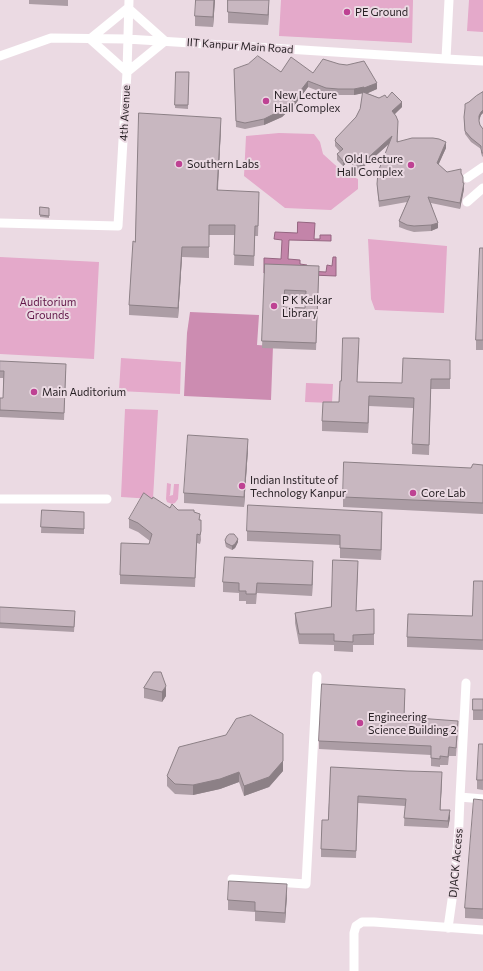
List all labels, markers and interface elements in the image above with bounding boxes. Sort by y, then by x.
place label: PE Ground [355,5,408,19]
marker: PE Ground [342,7,352,17]
street label: IIT Kanpur Main Road [186,36,294,56]
street label: 4th Avenue [117,85,133,141]
place label: New Lecture Hall Complex [274,88,340,114]
marker: New Lecture Hall Complex [261,96,271,106]
place label: Old Lecture Hall Complex [337,152,403,178]
place label: Southern Labs [187,157,259,171]
marker: Southern Labs [174,159,184,169]
marker: Old Lecture Hall Complex [406,160,416,170]
place label: P K Kelkar Library [282,293,332,319]
park label: Auditorium Grounds [20,295,76,321]
marker: P K Kelkar Library [269,301,279,311]
place label: Main Auditorium [42,385,126,399]
marker: Main Auditorium [29,387,39,397]
place label: Indian Institute of Technology Kanpur [250,473,346,499]
marker: Indian Institute of Technology Kanpur [237,481,247,491]
place label: Core Lab [421,486,466,500]
marker: Core Lab [408,488,418,498]
place label: Engineering Science Building 2 [368,710,457,736]
marker: Engineering Science Building 2 [355,718,365,728]
street label: DJACK Access [446,828,466,898]

